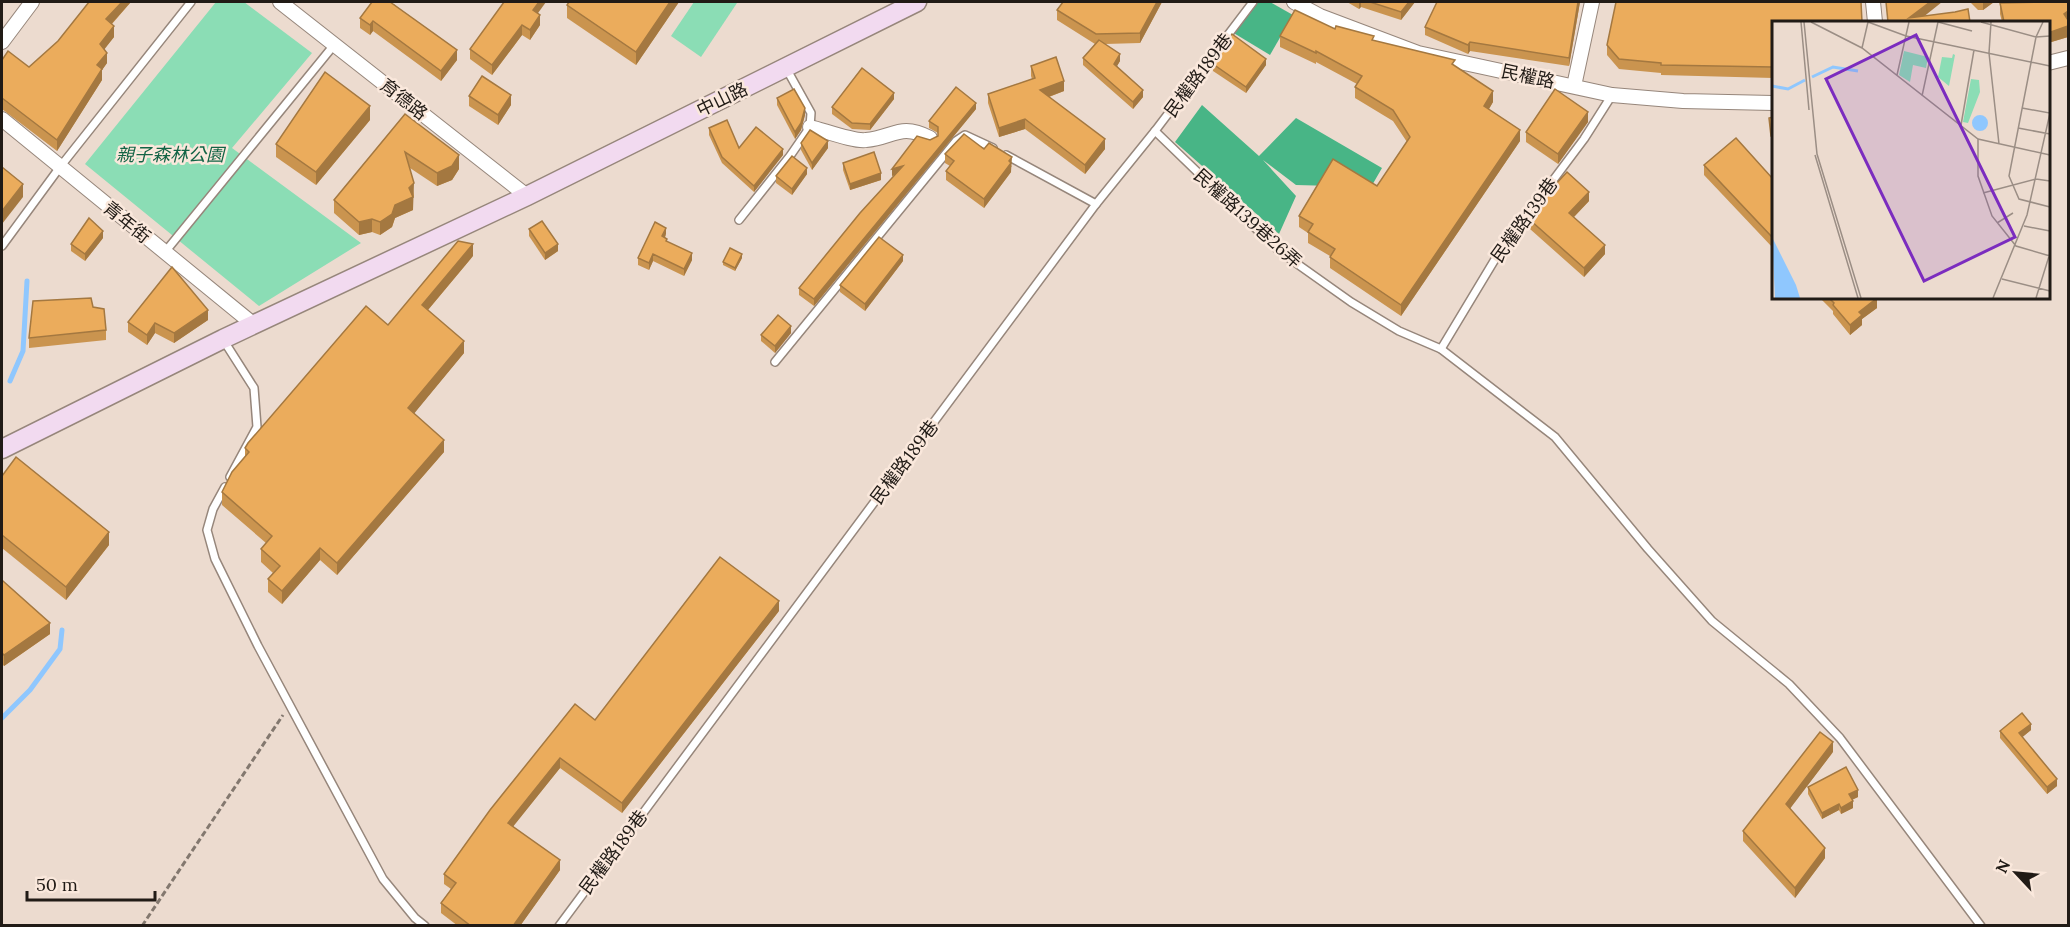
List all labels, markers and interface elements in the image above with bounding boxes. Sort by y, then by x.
inset map [1772,21,2049,298]
street label: 民權路189巷 [1159,29,1237,121]
street label: 民權路 [1499,59,1557,93]
street label: 育德路 [376,73,432,125]
street label: 中山路 [693,77,751,121]
park label: 親子森林公園 [116,143,227,166]
street label: 民權路139巷26弄 [1189,164,1307,272]
street label: 民權路139巷 [1486,173,1562,267]
street label: 青年街 [99,196,155,248]
street label: 民權路189巷 [865,416,943,508]
street label: 民權路189巷 [574,806,652,898]
north arrow [1986,843,2046,903]
text: N [1991,856,2014,876]
scale bar [27,864,154,902]
text: 50 m [36,873,78,896]

